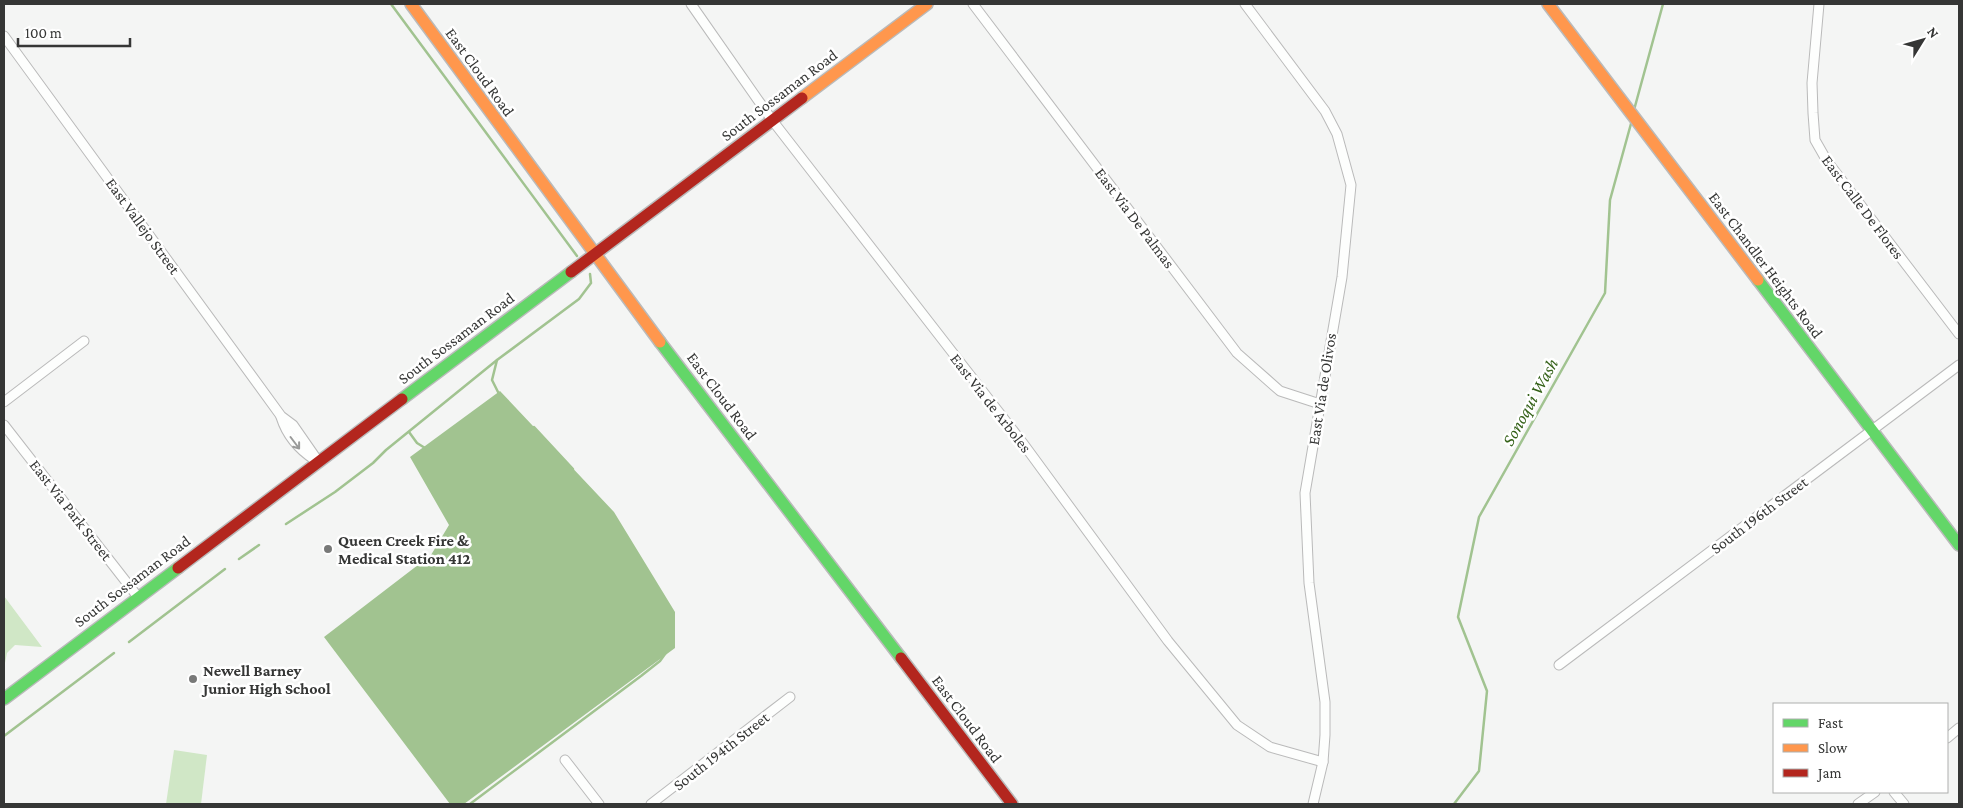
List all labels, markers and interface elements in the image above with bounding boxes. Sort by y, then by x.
scale bar [18,15,130,47]
north arrow [1898,15,1948,65]
text: N [1924,24,1943,41]
text: 100 m [25,25,62,41]
street label: East Cloud Road [442,25,518,120]
street label: South Sossaman Road [718,46,841,144]
street label: East Calle De Flores [1819,152,1907,262]
street label: East Via De Palmas [1092,165,1178,271]
street label: East Vallejo Street [102,175,184,278]
street label: East Chandler Heights Road [1705,189,1827,342]
street label: South Sossaman Road [395,289,518,387]
street label: East Via de Olivos [1305,332,1339,446]
street label: East Cloud Road [684,349,761,443]
street label: East Via de Arboles [947,350,1035,456]
water label: Sonoqui Wash [1498,355,1562,449]
one-way arrow [289,436,300,449]
street label: East Via Park Street [26,456,116,564]
street label: South 196th Street [1707,473,1811,557]
street label: South Sossaman Road [71,532,194,630]
place label: Queen Creek Fire & Medical Station 412 [338,532,471,567]
marker: Queen Creek Fire & Medical Station 412 [322,543,334,555]
place label: Newell Barney Junior High School [201,662,331,697]
street label: East Cloud Road [929,672,1006,766]
marker: Newell Barney Junior High School [187,673,199,685]
legend [1773,703,1948,793]
street label: South 194th Street [670,708,773,794]
text: Fast [1818,715,1844,731]
text: Slow [1818,740,1848,756]
text: Jam [1816,765,1841,782]

